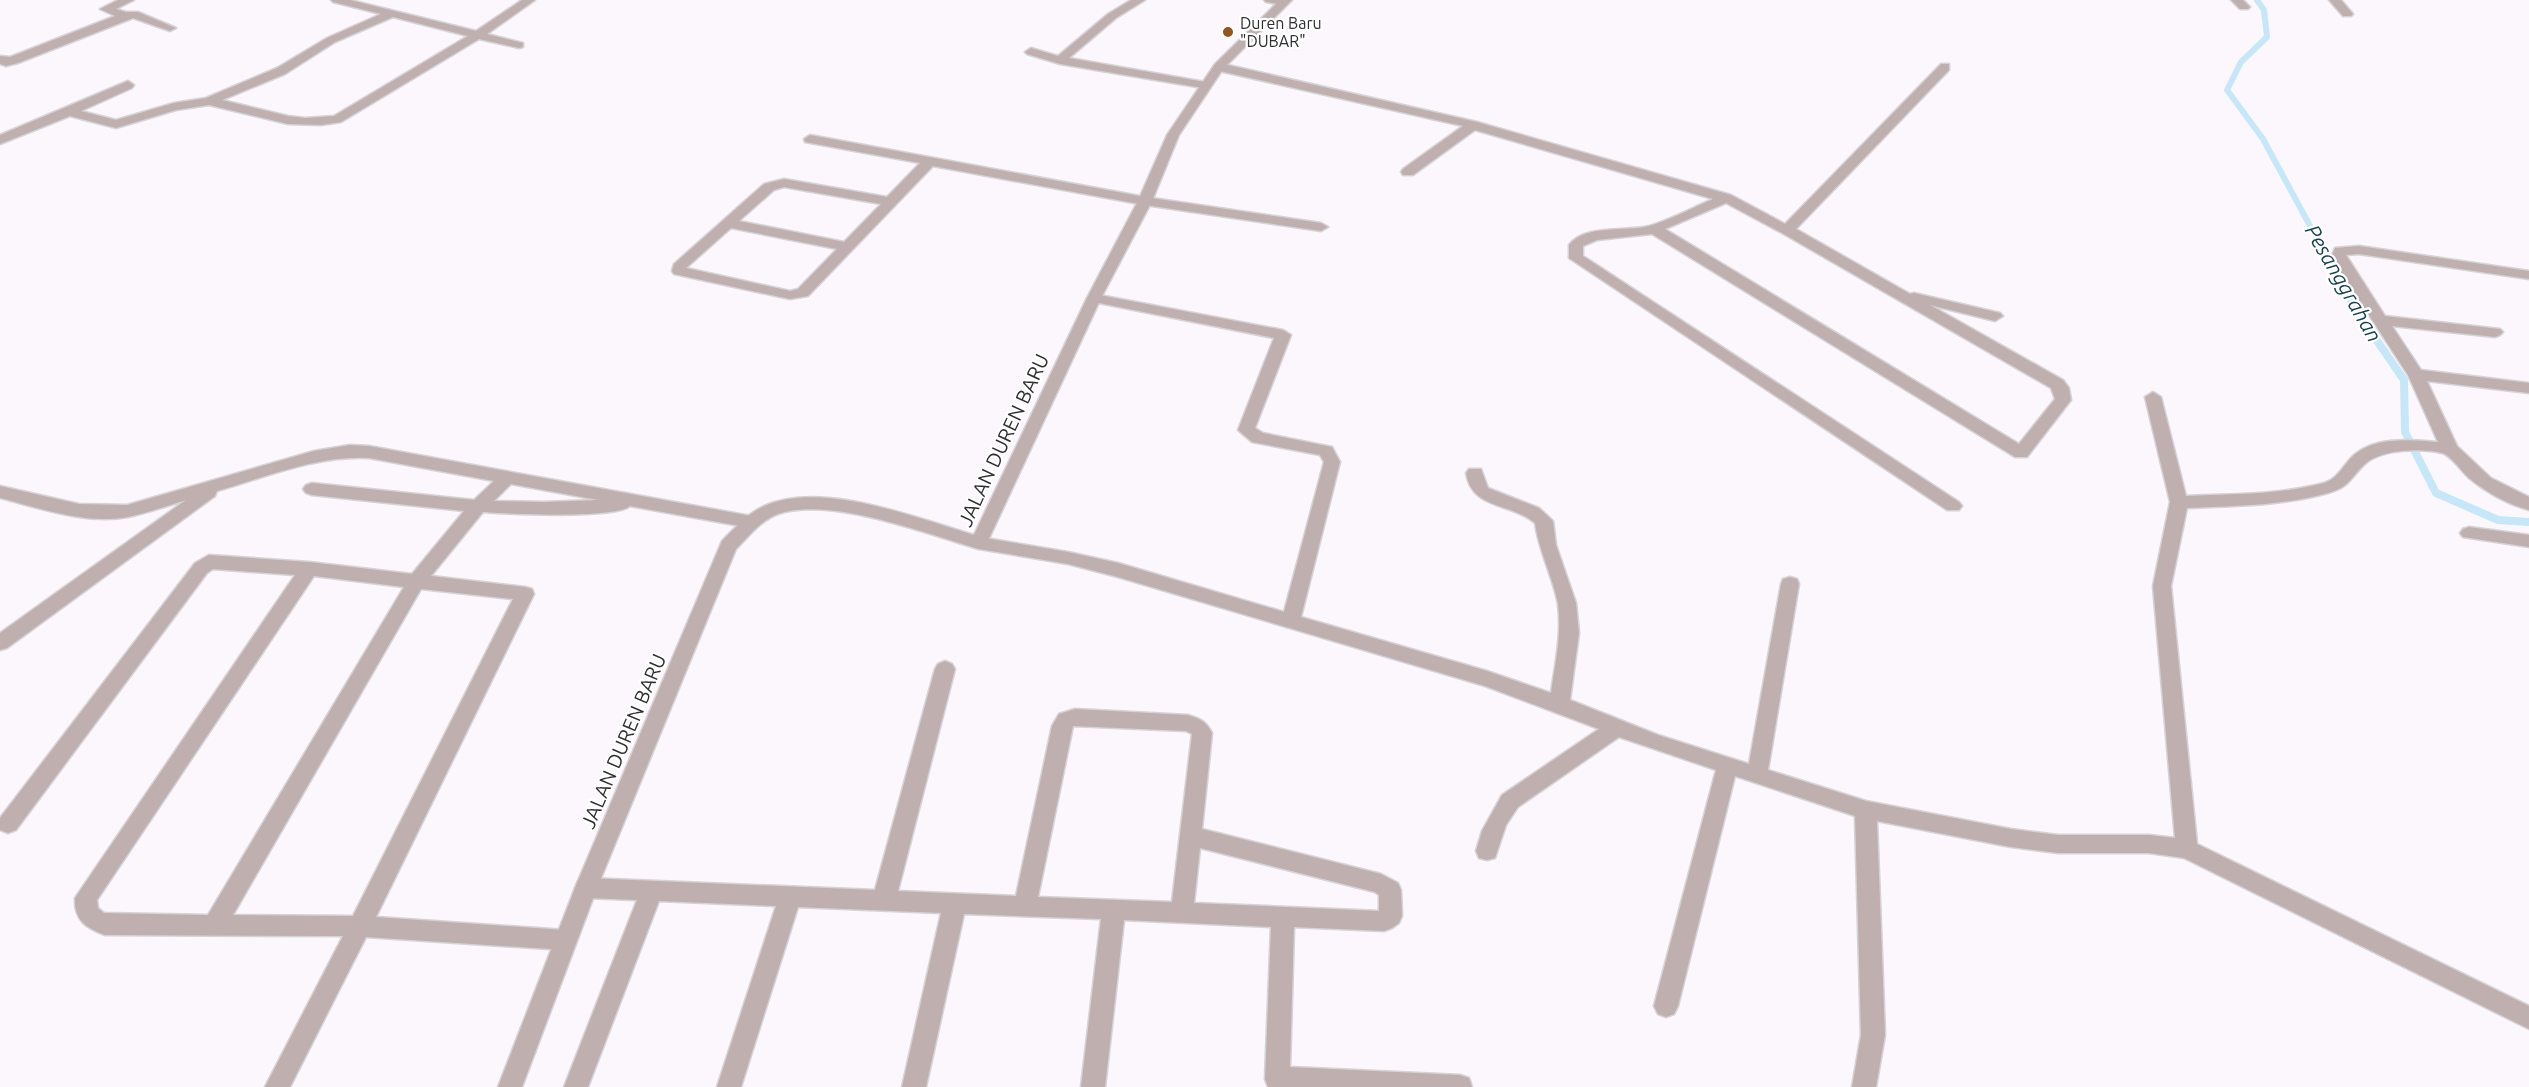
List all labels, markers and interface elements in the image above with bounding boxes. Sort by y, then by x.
place label: Duren Baru "DUBAR" [1240,14,1322,50]
marker: Duren Baru "DUBAR" [1221,25,1235,39]
water label: Pesanggrahan [2301,220,2387,346]
street label: JALAN DUREN BARU [953,350,1053,530]
street label: JALAN DUREN BARU [576,650,670,832]

